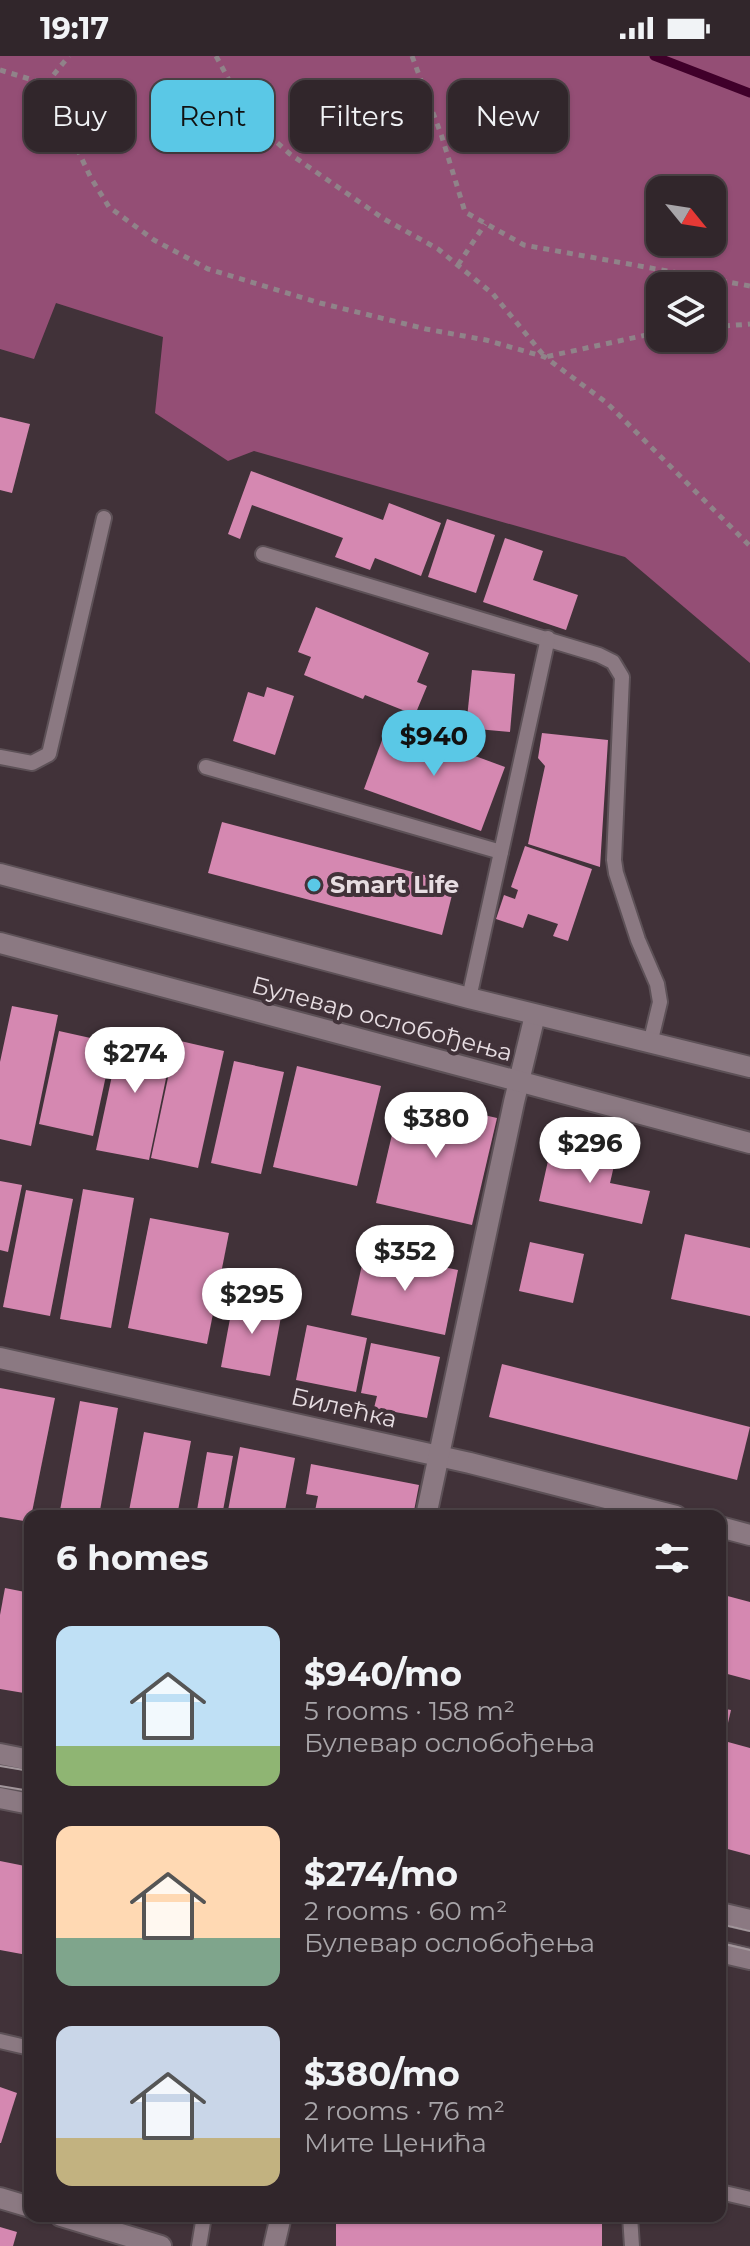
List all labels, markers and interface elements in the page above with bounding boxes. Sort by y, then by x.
text: 19:17 [40,10,109,47]
chip: Buy [24,80,135,152]
chip: Rent [151,80,274,152]
chip: Filters [290,80,432,152]
chip: New [448,80,568,152]
north arrow [646,176,726,256]
map controls [646,176,726,352]
button: layers [646,272,726,352]
pin: $940 [387,710,481,778]
text: $940 [400,720,468,752]
place label: Smart Life [330,870,459,899]
marker: Smart Life [305,876,323,894]
street label: Булевар ослобођења [249,970,516,1067]
pin: $274 [88,1027,182,1095]
text: $274 [103,1037,167,1069]
pin: $380 [389,1092,483,1160]
text: $380 [403,1102,469,1134]
pin: $296 [543,1117,637,1185]
text: $296 [557,1127,623,1159]
pin: $352 [358,1225,452,1293]
text: $352 [374,1235,436,1267]
pin: $295 [205,1268,299,1336]
text: $295 [220,1278,284,1310]
street label: Билећка [288,1381,400,1434]
icon: filters [650,1536,694,1580]
text: 6 homes [56,1537,209,1579]
text: $940/mo [304,1653,462,1695]
icon: home [120,1658,216,1754]
text: 5 rooms · 158 m² [304,1695,515,1727]
text: Булевар ослобођења [304,1727,595,1759]
text: $274/mo [304,1853,458,1895]
icon: home [120,1858,216,1954]
text: 2 rooms · 60 m² [304,1895,507,1927]
text: Булевар ослобођења [304,1927,595,1959]
text: $380/mo [304,2053,460,2095]
icon: home [120,2058,216,2154]
text: 2 rooms · 76 m² [304,2095,505,2127]
text: Мите Ценића [304,2127,487,2159]

